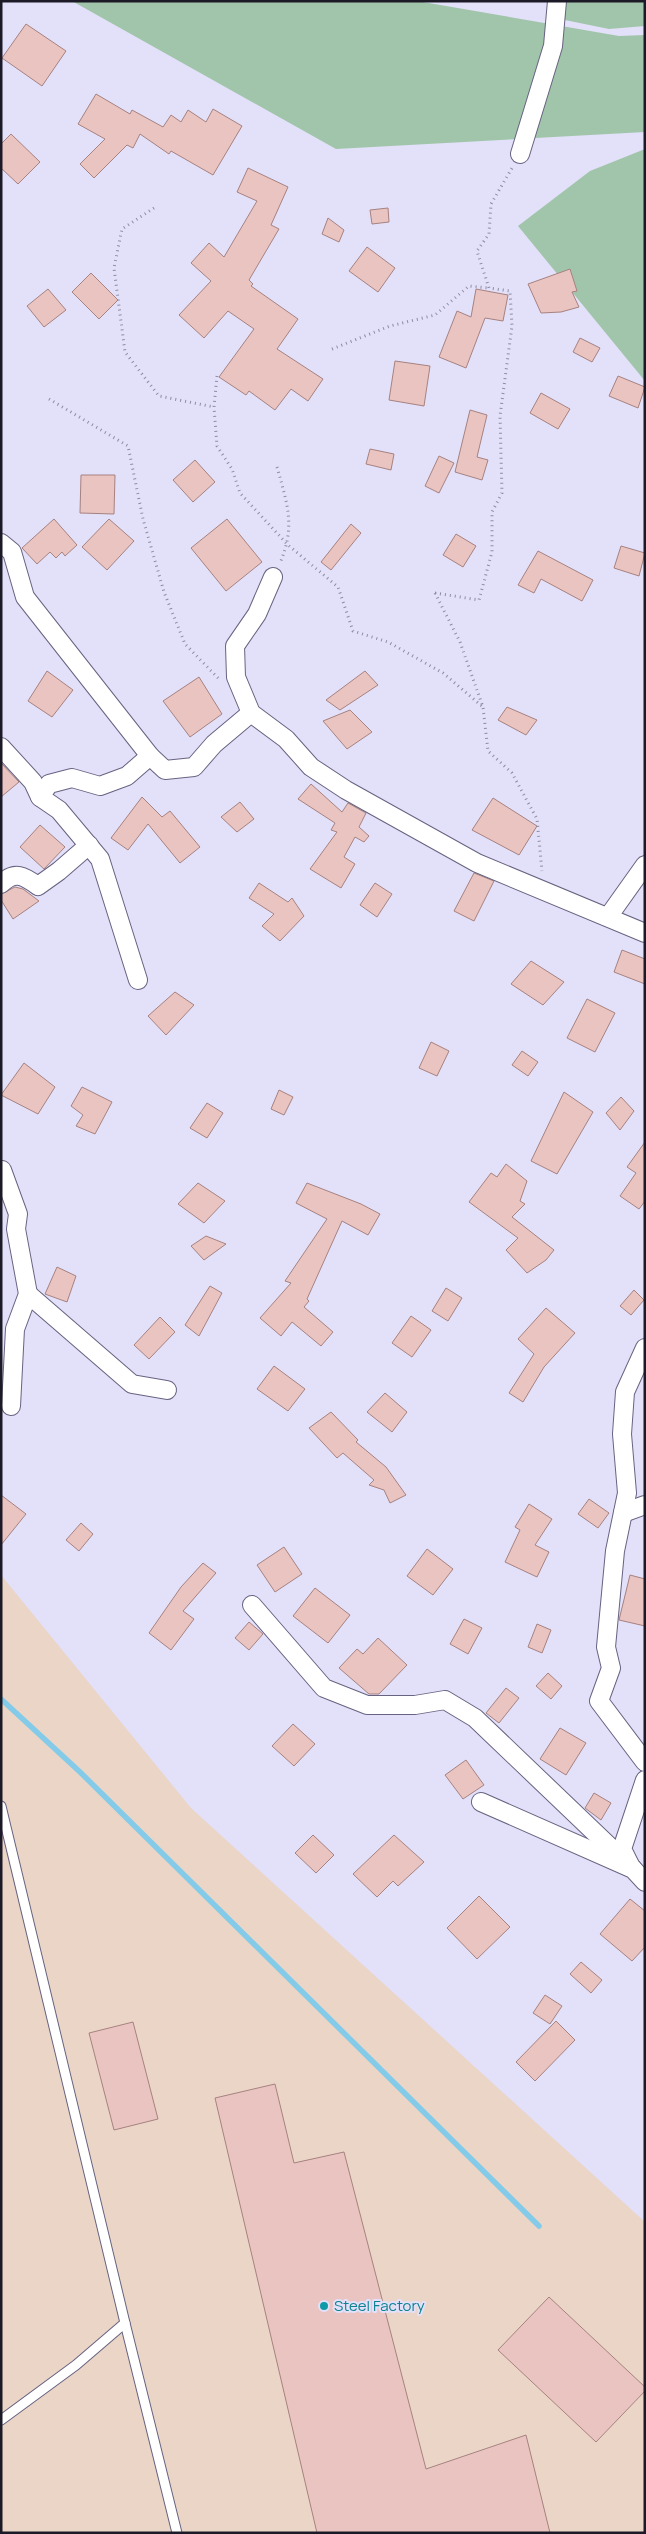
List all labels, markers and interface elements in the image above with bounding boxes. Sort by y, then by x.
place label: Steel Factory [334,2295,425,2316]
marker: Steel Factory [318,2300,330,2312]

